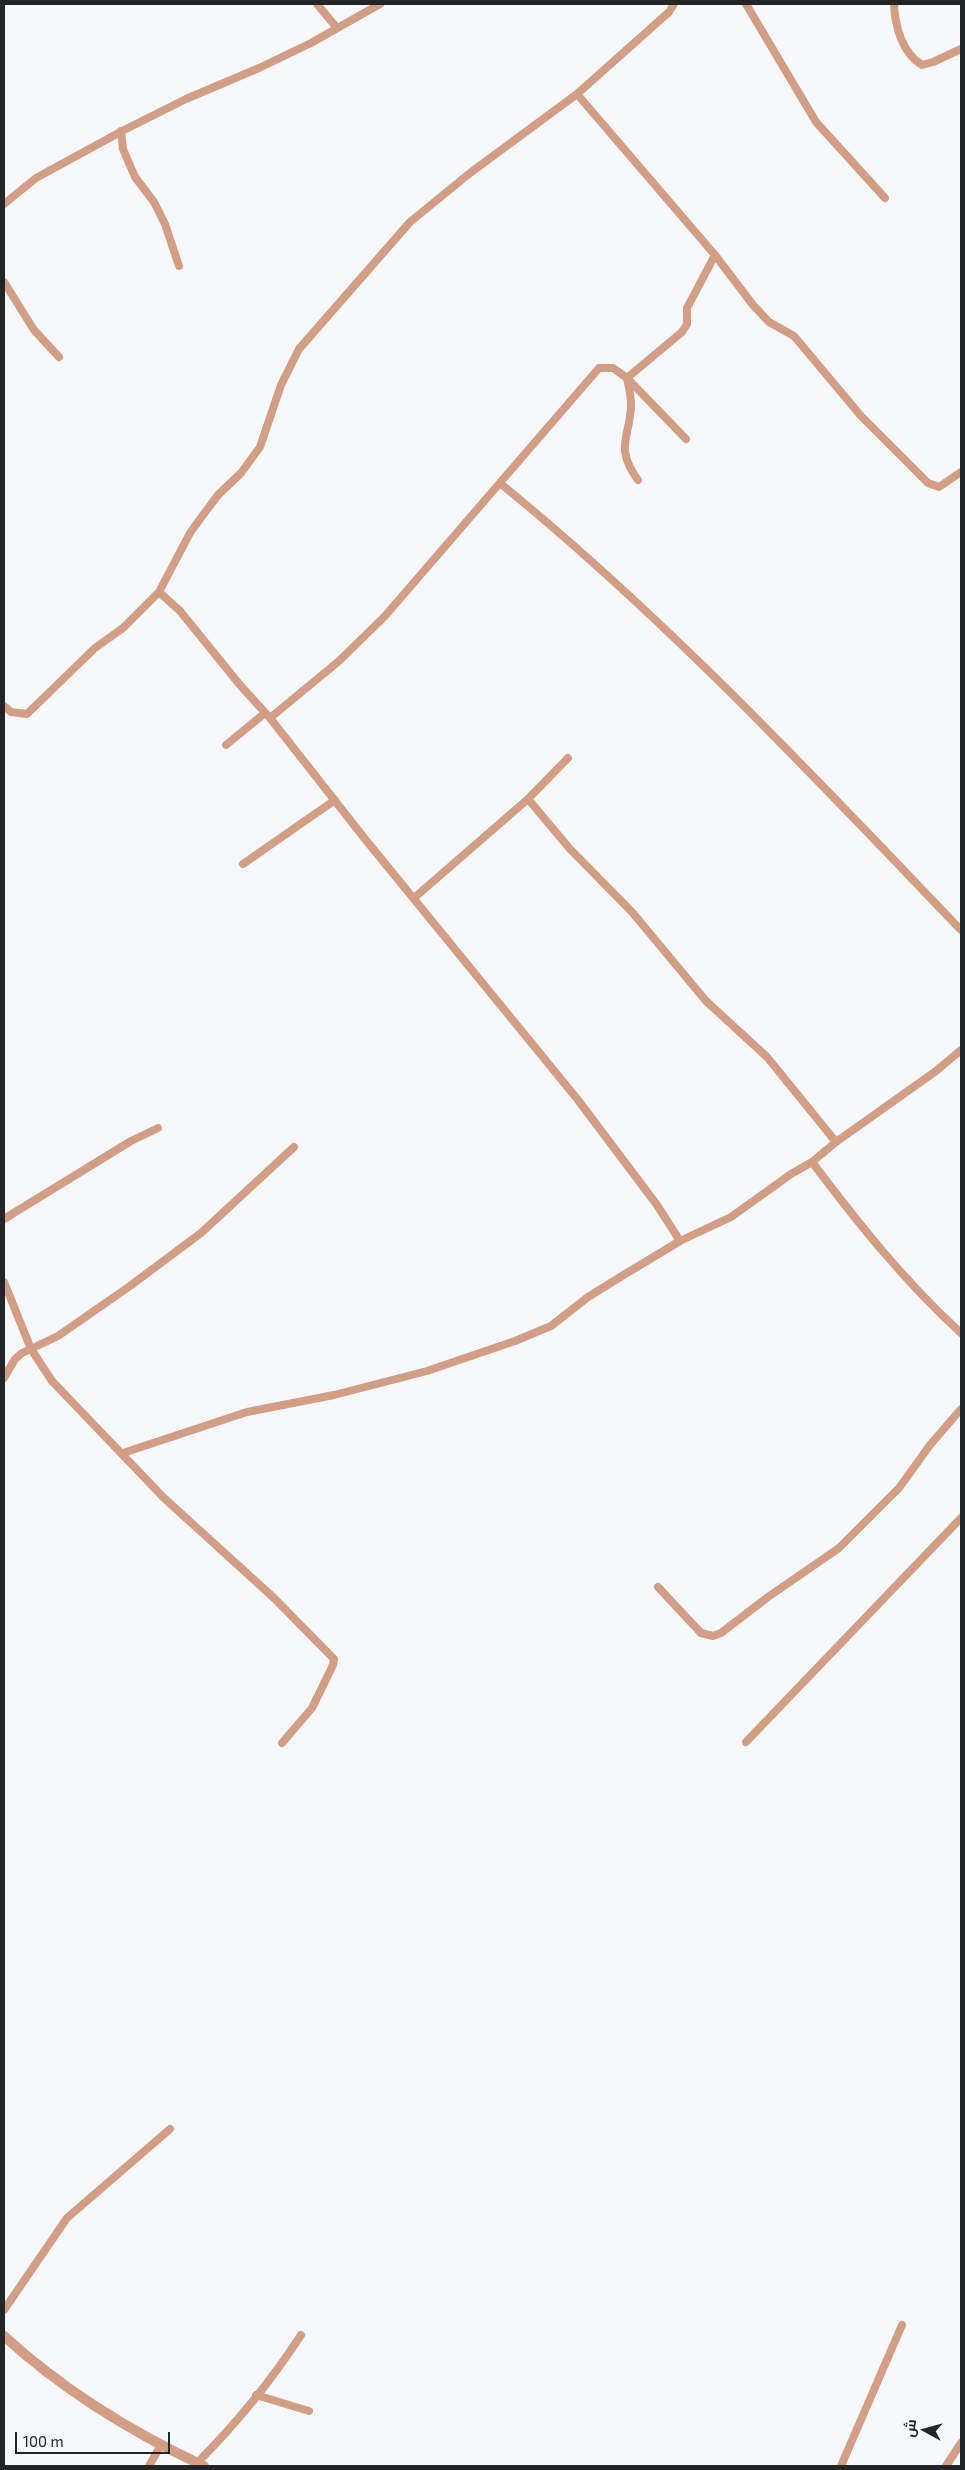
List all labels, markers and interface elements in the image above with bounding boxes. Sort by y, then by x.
north arrow [900,2405,950,2455]
text: ش [900,2418,919,2438]
scale bar [18,2422,172,2454]
text: 100 m [23,2432,64,2450]

